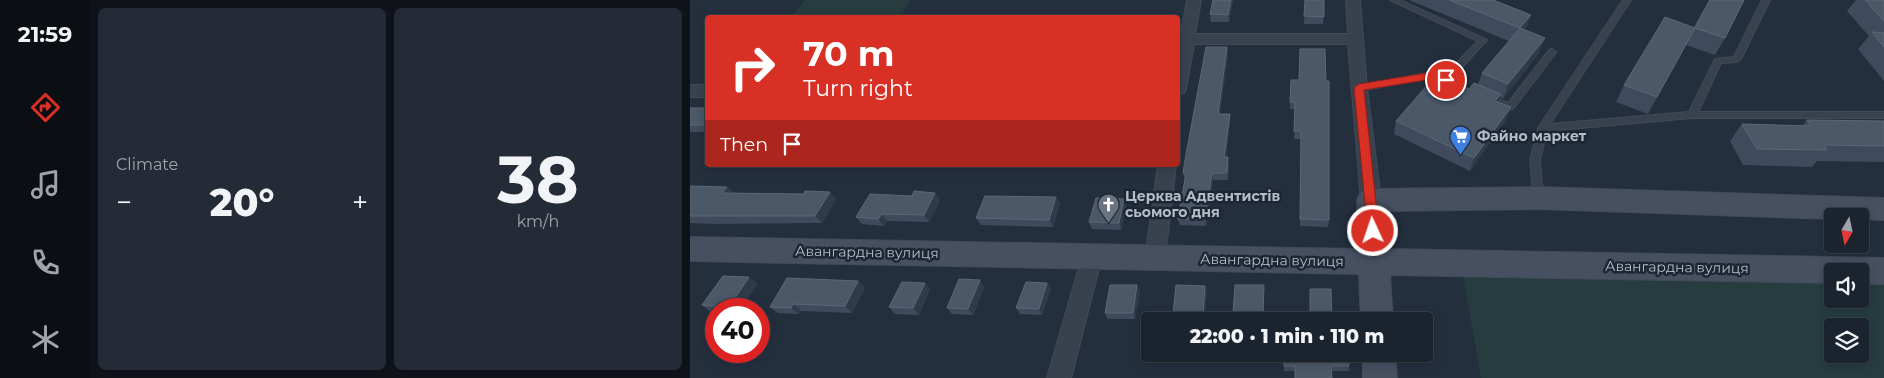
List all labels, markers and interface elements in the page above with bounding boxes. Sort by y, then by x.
text: 21:59 [18,21,72,48]
text: 70 m [803,32,894,75]
icon: right [720,35,785,100]
pin [1425,59,1467,101]
icon: arrive [1432,66,1460,94]
text: Turn right [803,75,913,102]
icon: directions [28,90,63,125]
supermarket icon: Файно маркет [1449,124,1473,155]
place label: Файно маркет [1477,127,1587,145]
icon: arrive [778,130,806,158]
text: Then [720,133,768,156]
text: 38 [497,140,579,219]
text: Climate [116,155,178,174]
icon: music [28,167,63,202]
text: 20° [210,179,274,226]
text: − [116,185,132,219]
text: + [352,185,368,219]
place label: Церква Адвентистів сьомого дня [1125,187,1280,221]
church icon: Церква Адвентистів сьомого дня [1097,192,1121,223]
position arrow [1346,204,1398,256]
north arrow [1824,208,1869,252]
map controls [1824,208,1869,363]
text: km/h [517,212,559,231]
street label: Авангардна вулиця [795,242,939,262]
icon: phone [28,245,63,280]
street label: Авангардна вулиця [1200,250,1344,270]
street label: Авангардна вулиця [1605,257,1749,277]
button: sound [1824,263,1869,308]
speed limit sign: 40 [705,298,770,363]
button: layers [1824,318,1869,363]
icon: climate [28,322,63,357]
text: 22:00 · 1 min · 110 m [1190,325,1384,348]

